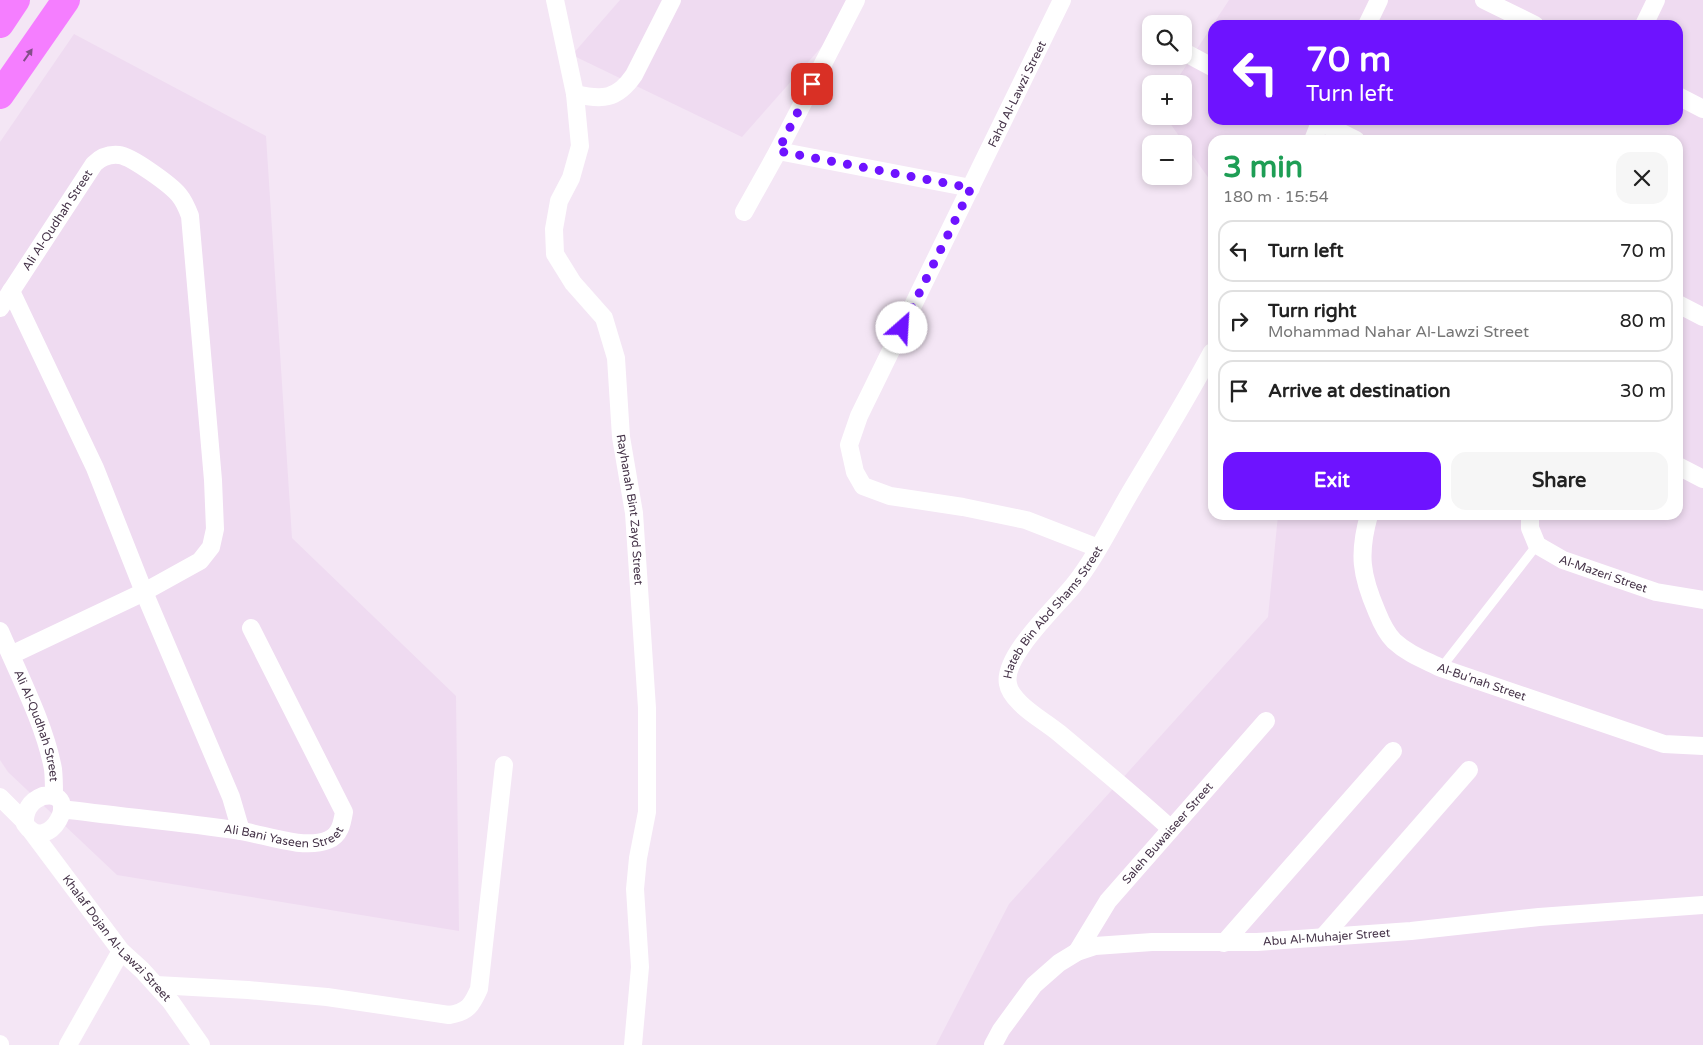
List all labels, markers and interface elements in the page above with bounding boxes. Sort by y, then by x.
map controls [1142,15,1192,185]
button: search [1142,15,1192,65]
street label: Fahd Al-Lawzi Street [985,38,1049,149]
text: 70 m [1306,39,1391,81]
icon: left [1223,40,1288,105]
one-way arrow [23,48,33,62]
pin [791,63,833,105]
icon: arrive [798,70,826,98]
button: + [1142,75,1192,125]
text: Turn left [1306,81,1394,107]
button: − [1142,135,1192,185]
text: 3 min [1223,149,1303,186]
button: close [1616,152,1668,204]
street label: Ali Al-Qudhah Street [19,167,96,273]
text: 180 m · 15:54 [1223,187,1329,207]
icon: left [1225,237,1253,265]
text: Turn left [1268,240,1344,262]
text: 70 m [1620,240,1666,262]
text: Turn right [1268,300,1356,322]
position arrow [875,301,927,353]
icon: right [1225,307,1253,335]
text: 80 m [1620,310,1666,332]
text: Mohammad Nahar Al-Lawzi Street [1268,322,1529,342]
icon: arrive [1225,377,1253,405]
text: Arrive at destination [1268,380,1451,402]
text: 30 m [1620,380,1666,402]
street label: Rayhanah Bint Zayd Street [614,433,646,586]
button: Exit [1223,452,1441,510]
button: Share [1451,452,1668,510]
street label: Hateb Bin Abd Shams Street [1000,543,1106,680]
street label: Al-Mazeri Street [1557,552,1650,596]
street label: Al-Bu'nah Street [1435,660,1528,704]
street label: Ali Al-Qudhah Street [11,668,61,782]
street label: Saleh Buwaiseer Street [1119,779,1216,887]
street label: Ali Bani Yaseen Street [223,822,347,850]
street label: Khalaf Dojan Al-Lawzi Street [60,872,174,1004]
street label: Abu Al-Muhajer Street [1262,925,1391,949]

